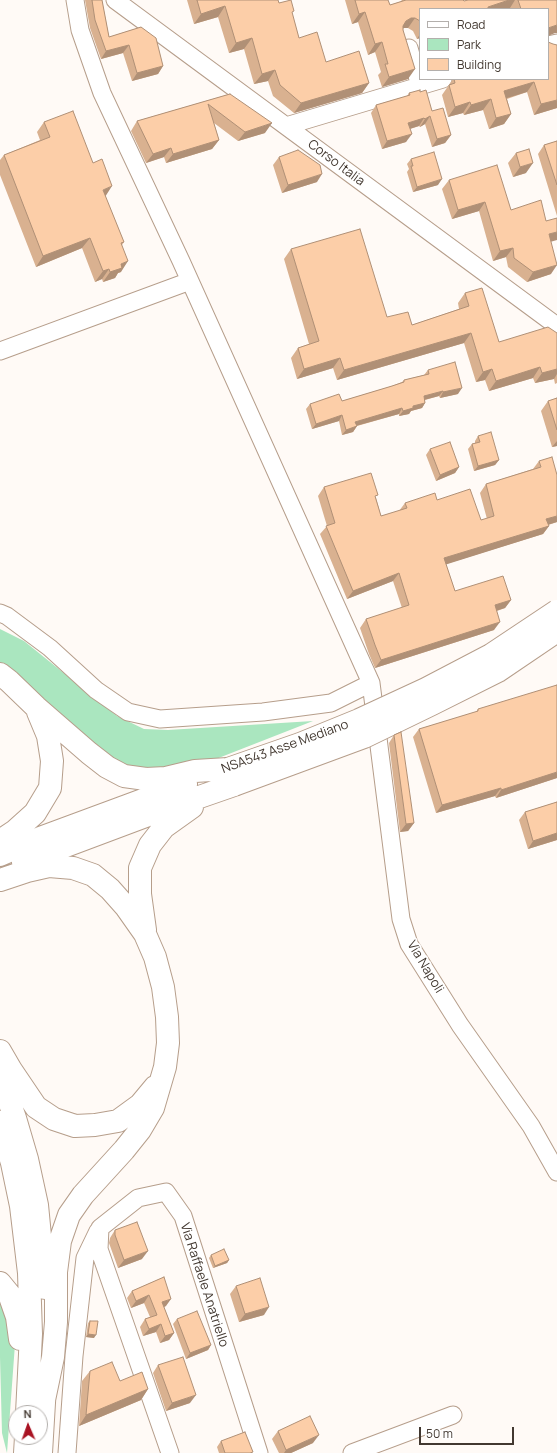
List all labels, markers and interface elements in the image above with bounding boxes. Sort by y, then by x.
legend [419,8,549,80]
text: Road [457,16,485,33]
text: Park [457,36,481,53]
text: Building [457,56,501,73]
street label: Corso Italia [304,137,368,189]
street label: NSA543 Asse Mediano [219,717,351,777]
street label: Via Napoli [403,938,447,996]
street label: Via Raffaele Anatriello [177,1221,231,1349]
north arrow [8,1405,48,1445]
text: N [23,1406,32,1421]
scale bar [421,1419,516,1445]
text: 50 m [426,1425,453,1442]

